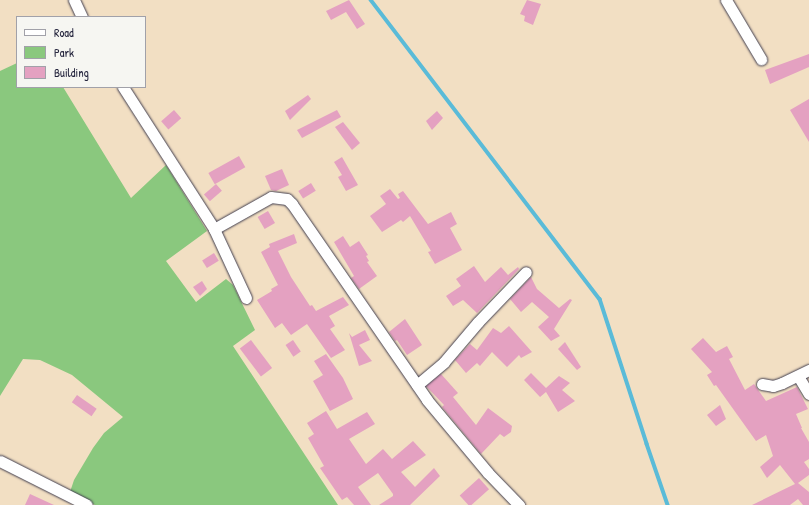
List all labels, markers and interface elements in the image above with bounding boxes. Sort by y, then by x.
legend [16,16,146,88]
text: Road [54,24,74,41]
text: Park [54,44,74,61]
text: Building [54,64,89,81]

